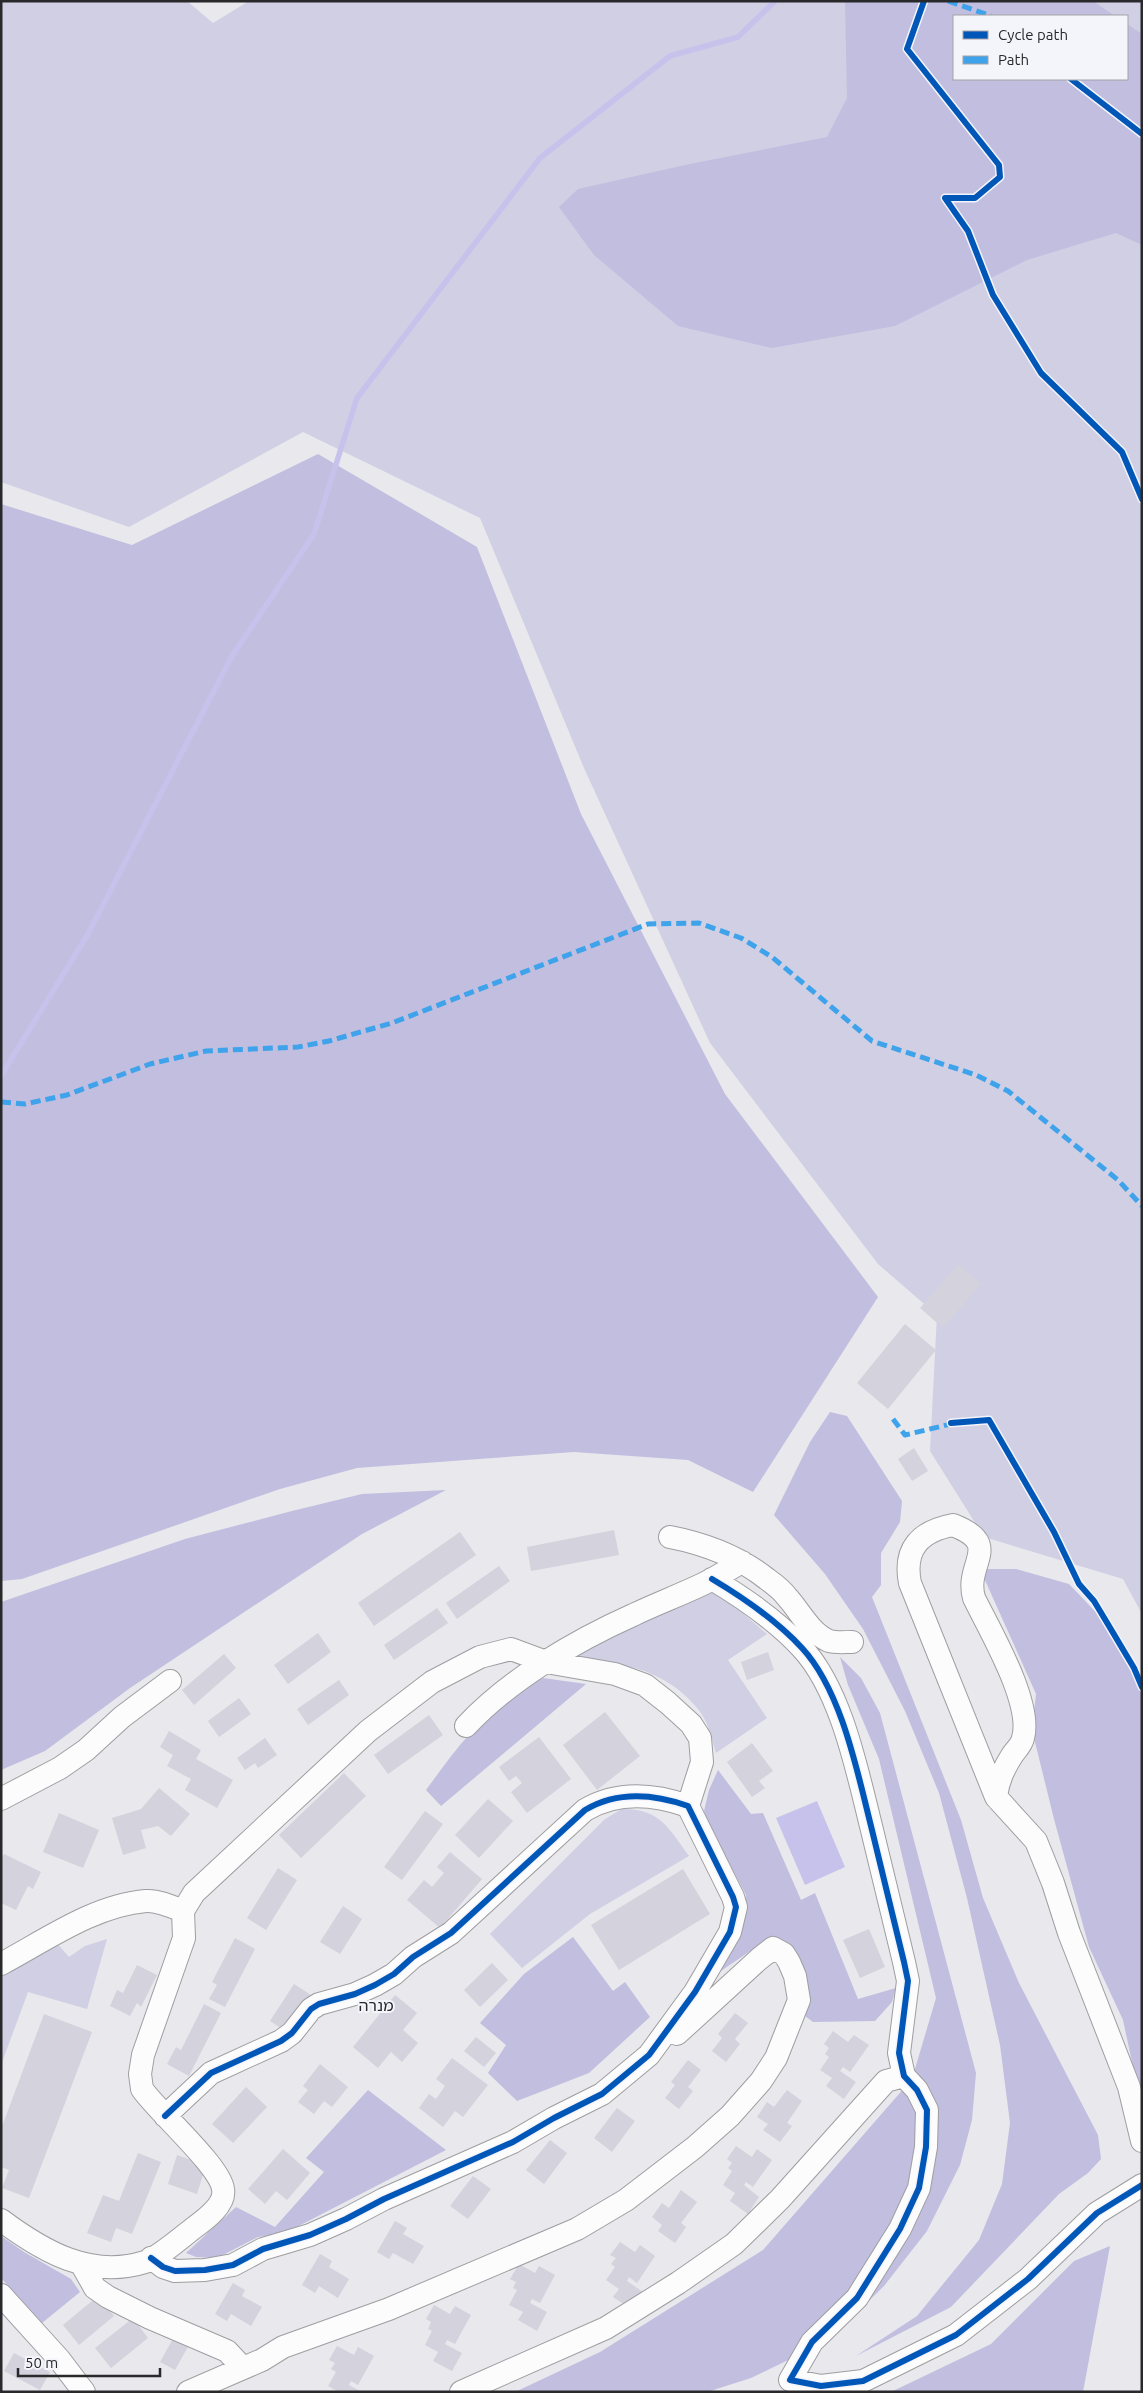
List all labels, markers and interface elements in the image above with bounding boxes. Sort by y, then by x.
legend [953,15,1128,80]
text: Cycle path [998,26,1068,43]
text: Path [998,51,1029,68]
district label: מנרה [358,1996,394,2014]
scale bar [18,2346,160,2378]
text: 50 m [25,2354,58,2371]

